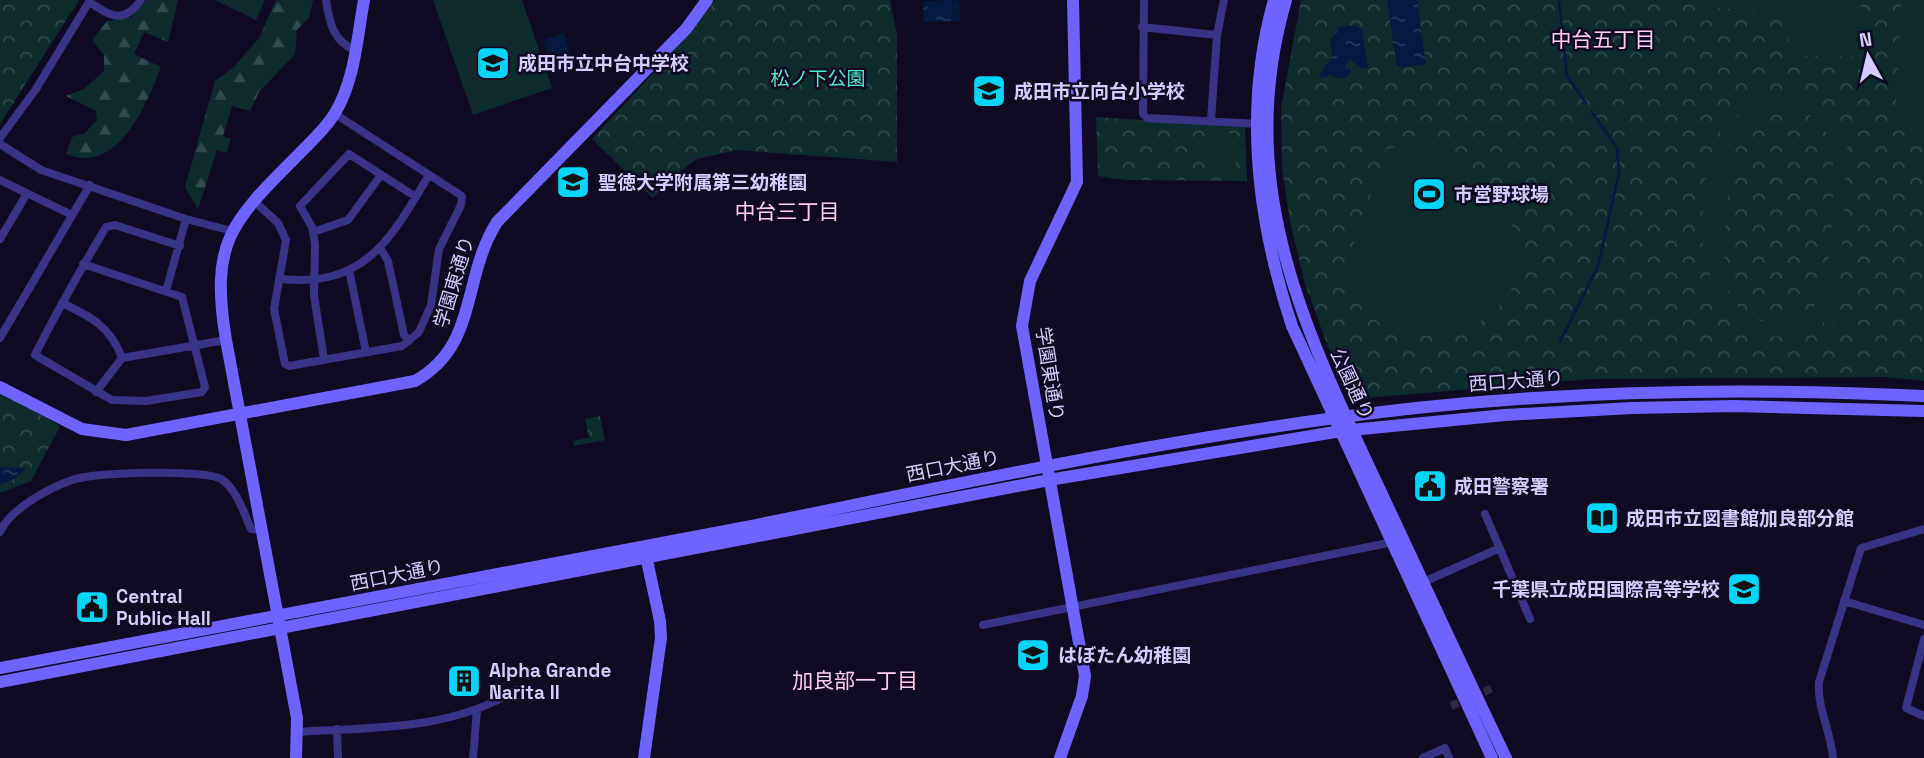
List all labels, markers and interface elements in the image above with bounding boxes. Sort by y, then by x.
north arrow [1833,21,1903,91]
district label: 中台五丁目 [1551,26,1656,53]
text: N [1858,26,1874,53]
school or university icon: 成田市立中台中学校 [474,44,512,82]
place label: 成田市立中台中学校 [518,51,689,76]
park label: 松ノ下公園 [770,66,866,91]
school or university icon: 成田市立向台小学校 [970,72,1008,110]
place label: 成田市立向台小学校 [1014,79,1185,104]
school or university icon: 聖徳大学附属第三幼稚園 [554,163,592,201]
place label: 聖徳大学附属第三幼稚園 [598,170,807,195]
sports icon: 市営野球場 [1410,175,1448,213]
place label: 市営野球場 [1454,182,1549,207]
district label: 中台三丁目 [735,198,840,225]
street label: 学園東通り [428,233,480,331]
street label: 学園東通り [1030,325,1070,423]
street label: 公園通り [1325,344,1379,424]
street label: 西口大通り [1468,365,1564,397]
street label: 西口大通り [904,445,1002,487]
public building icon: 成田警察署 [1411,467,1449,505]
place label: 成田警察署 [1454,474,1549,499]
library icon: 成田市立図書館加良部分館 [1583,499,1621,537]
place label: 成田市立図書館加良部分館 [1626,506,1854,531]
street label: 西口大通り [348,554,446,596]
school or university icon: 千葉県立成田国際高等学校 [1725,570,1763,608]
place label: 千葉県立成田国際高等学校 [1492,577,1720,602]
place label: Central Public Hall [116,584,211,631]
public building icon: Central Public Hall [73,588,111,626]
school or university icon: はぼたん幼稚園 [1014,636,1052,674]
place label: はぼたん幼稚園 [1058,643,1191,668]
place label: Alpha Grande Narita II [489,658,611,705]
building icon: Alpha Grande Narita II [445,662,483,700]
district label: 加良部一丁目 [792,667,918,694]

